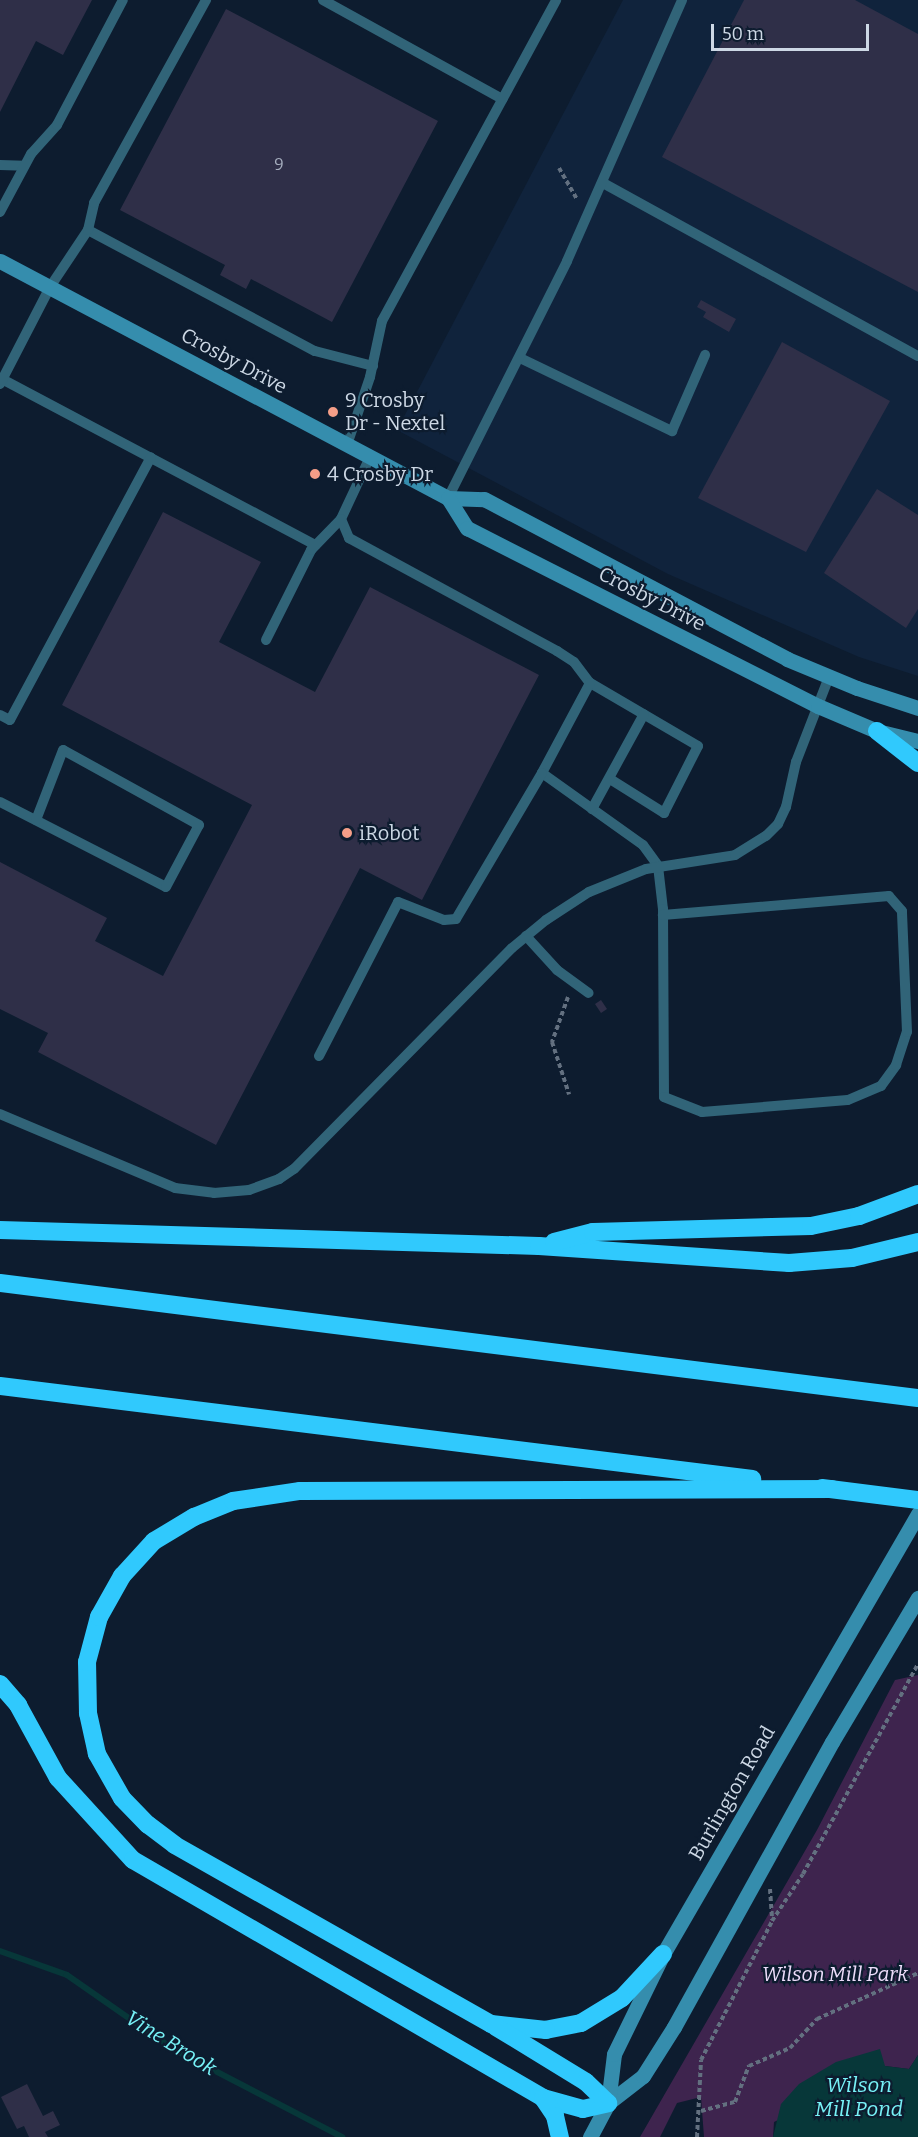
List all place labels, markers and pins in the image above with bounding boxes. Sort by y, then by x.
place label: 9 Crosby Dr - Nextel [345,388,445,435]
marker: 9 Crosby Dr - Nextel [326,405,340,419]
place label: 4 Crosby Dr [327,462,433,486]
marker: 4 Crosby Dr [308,467,322,481]
place label: iRobot [359,821,420,845]
marker: iRobot [340,826,354,840]

